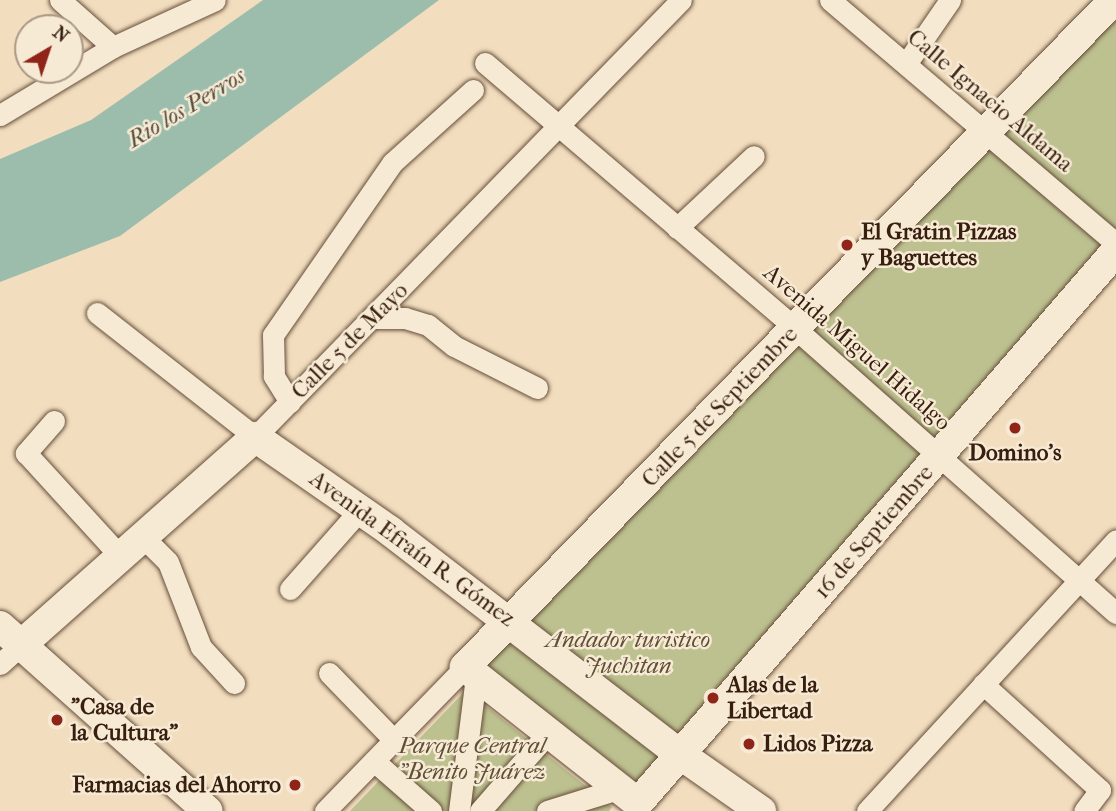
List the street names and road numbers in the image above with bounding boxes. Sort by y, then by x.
street label: Calle Ignacio Aldama [902,24,1078,178]
street label: Avenida Miguel Hidalgo [758,259,956,437]
street label: Calle 5 de Mayo [286,277,414,405]
street label: Calle 5 de Septiembre [636,321,804,493]
street label: 16 de Septiembre [808,459,940,605]
street label: Avenida Efraín R. Gómez [304,465,520,633]

